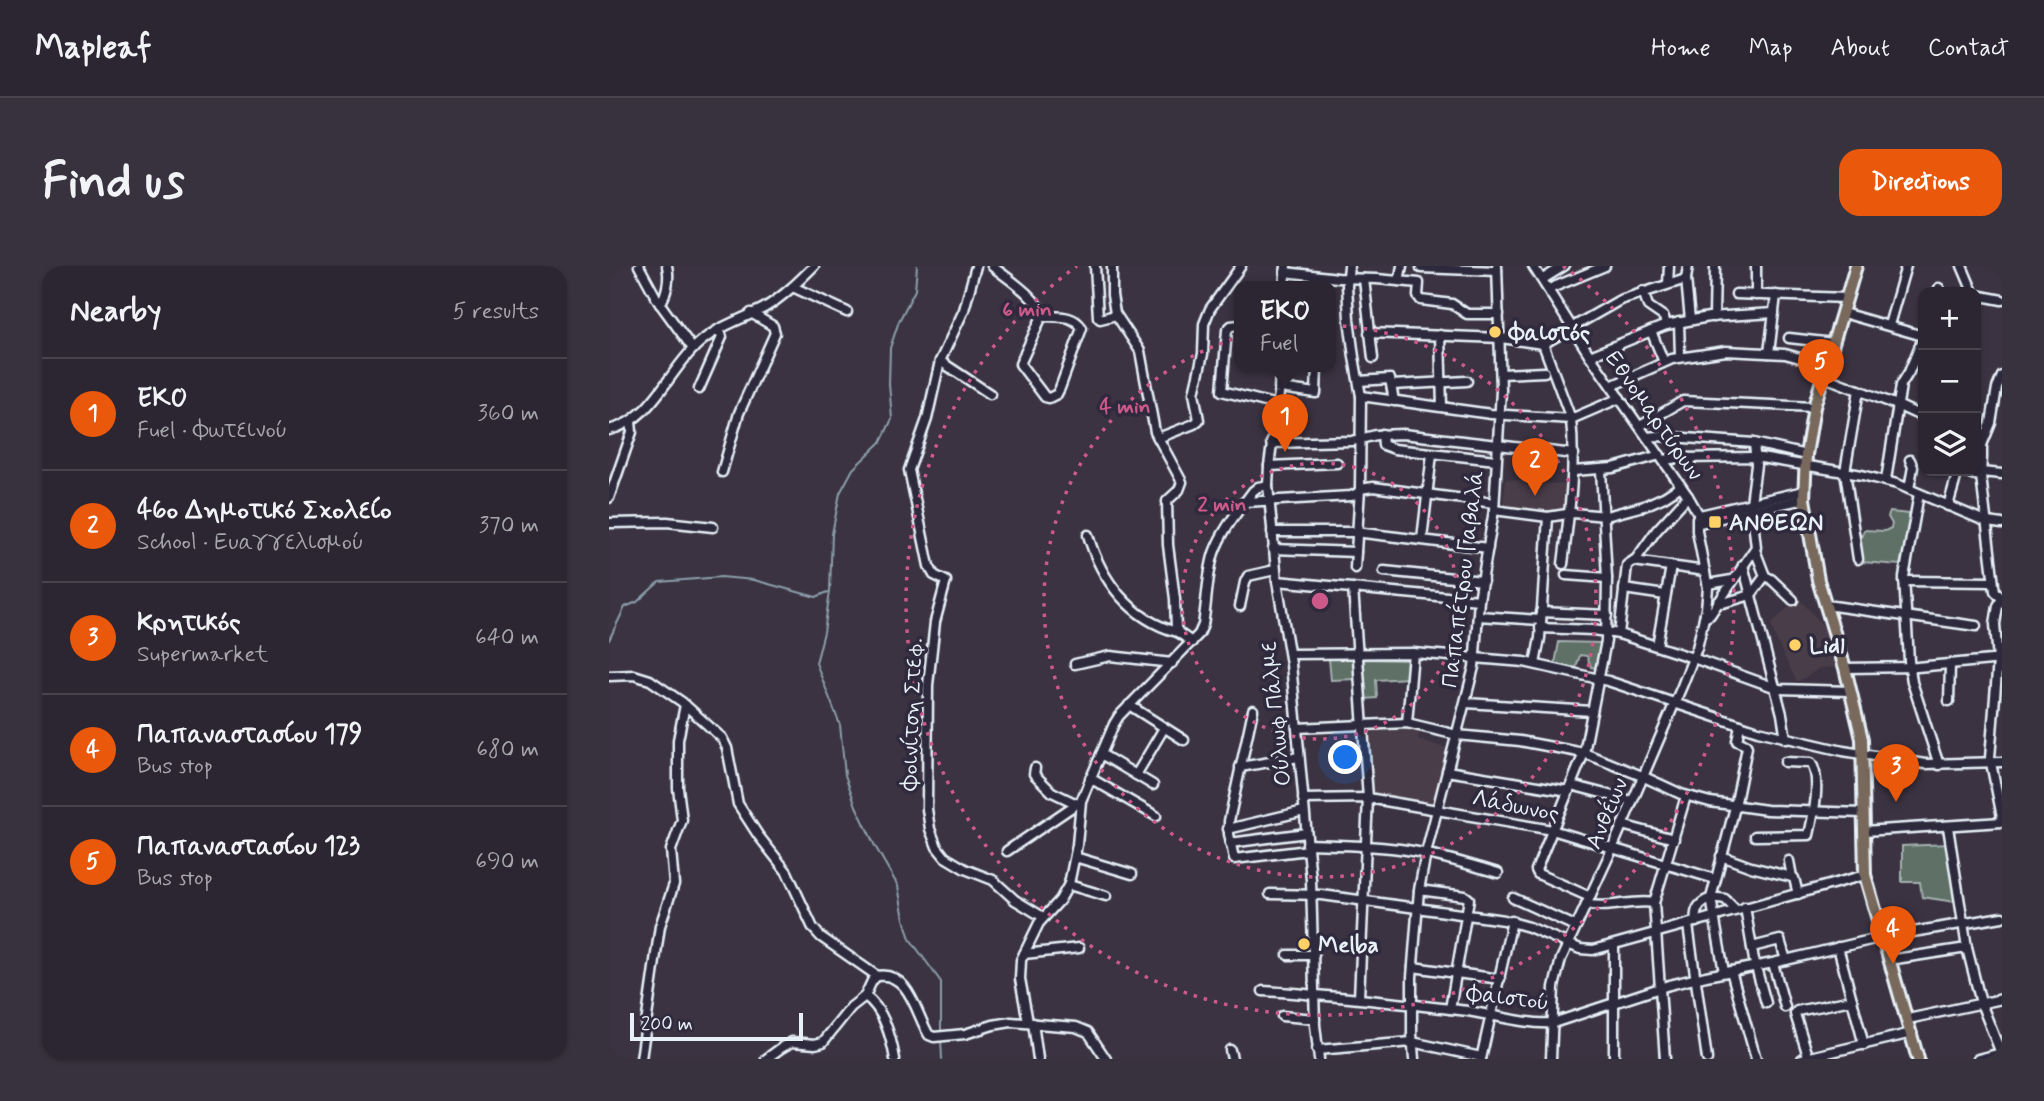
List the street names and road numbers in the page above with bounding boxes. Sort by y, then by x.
street label: Εθνομαρτύρων [1597,345,1709,487]
street label: Παπαπέτρου Γαβαλά [1434,469,1492,690]
street label: Φοινίτση Στεφ. [895,637,931,792]
street label: Ούλωφ Πάλμε [1254,640,1300,788]
street label: Ανθέων [1578,773,1636,854]
street label: Λάδωνος [1470,784,1562,830]
street label: Φαιστού [1464,979,1551,1019]

